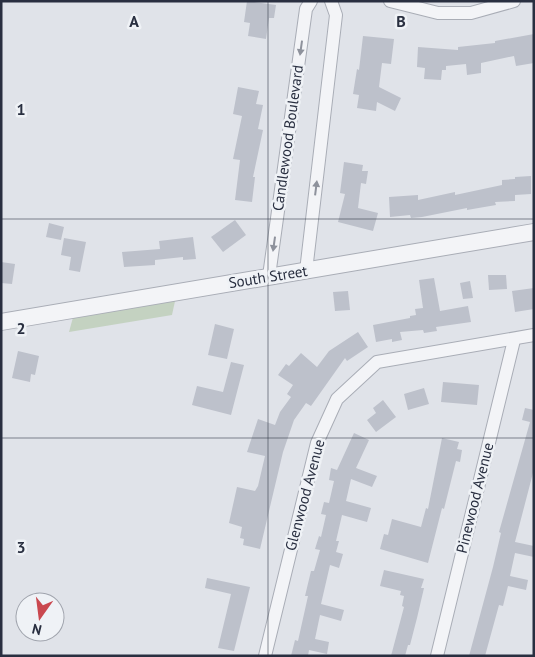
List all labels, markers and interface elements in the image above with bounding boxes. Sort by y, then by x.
text: A [129,11,139,31]
text: B [396,11,406,31]
one-way arrow [297,40,305,56]
street label: Candlewood Boulevard [268,64,307,212]
text: 1 [16,99,26,119]
one-way arrow [312,180,320,196]
one-way arrow [270,236,278,252]
street label: South Street [227,261,309,292]
text: 2 [16,318,26,338]
street label: Glenwood Avenue [280,437,329,553]
street label: Pinewood Avenue [452,441,497,555]
text: 3 [16,537,26,557]
north arrow [15,592,65,642]
text: N [30,620,43,639]

